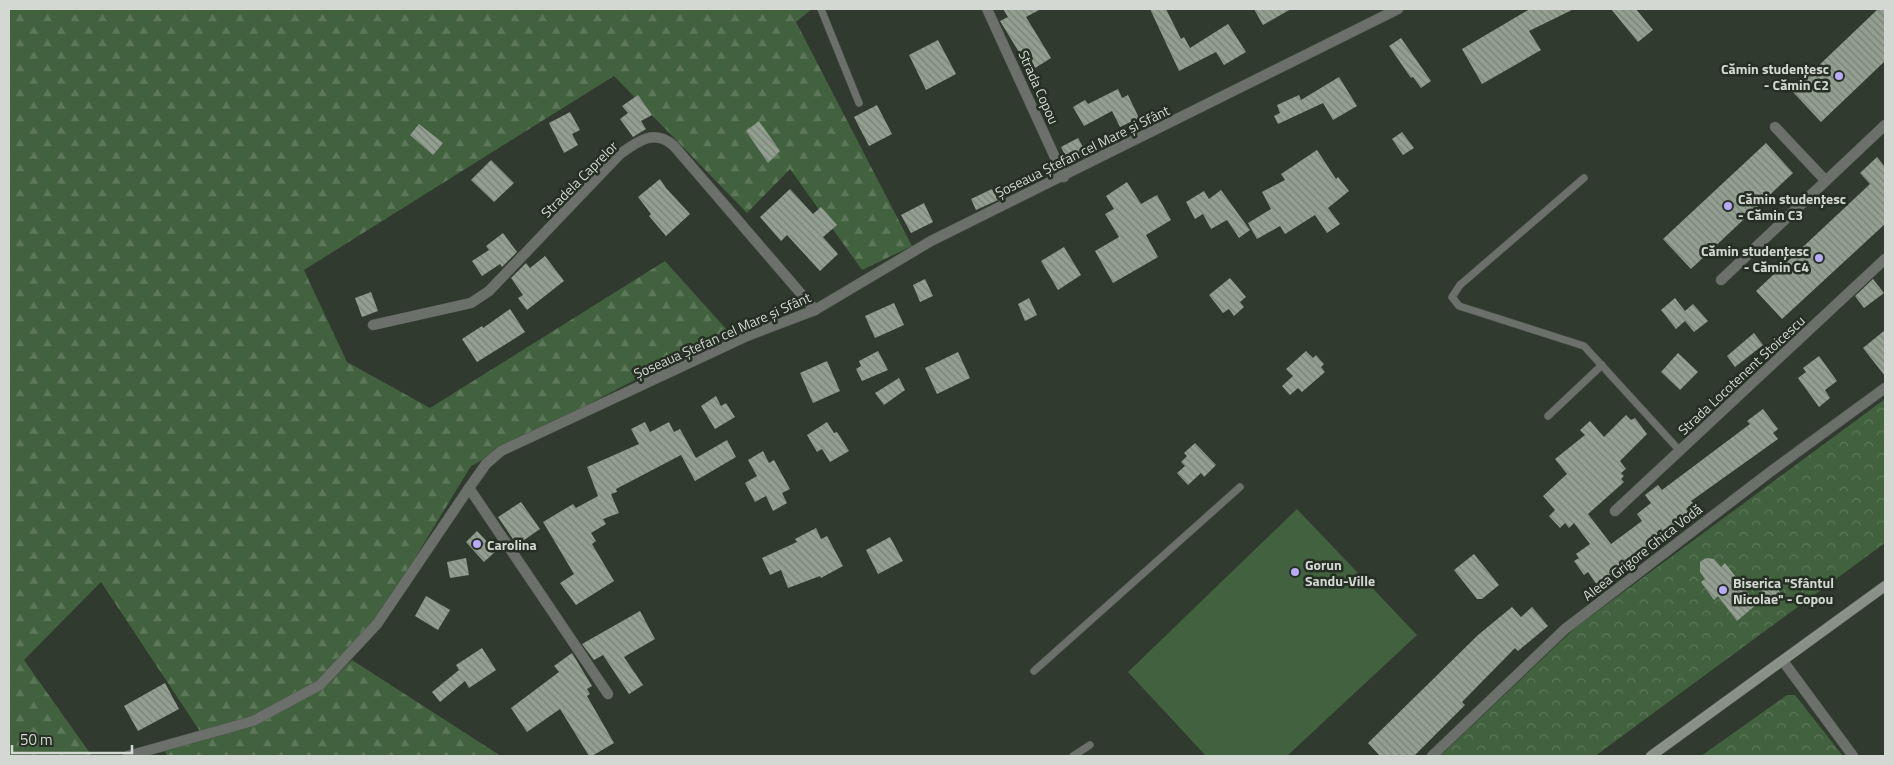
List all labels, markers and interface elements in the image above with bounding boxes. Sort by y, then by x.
street label: Strada Copou [1013,47,1065,127]
place label: Cămin studențesc - Cămin C2 [1721,58,1829,95]
marker: Cămin studențesc - Cămin C2 [1833,70,1845,82]
street label: Șoseaua Ștefan cel Mare și Sfânt [991,99,1173,203]
street label: Stradela Caprelor [536,136,622,222]
place label: Cămin studențesc - Cămin C3 [1738,188,1846,225]
marker: Cămin studențesc - Cămin C3 [1722,200,1734,212]
place label: Cămin studențesc - Cămin C4 [1701,240,1809,277]
marker: Cămin studențesc - Cămin C4 [1813,252,1825,264]
street label: Șoseaua Ștefan cel Mare și Sfânt [630,286,814,384]
street label: Strada Locotenent Stoicescu [1673,310,1809,440]
street label: Aleea Grigore Ghica Vodă [1578,499,1706,605]
place label: Carolina [487,534,537,555]
marker: Carolina [471,538,483,550]
place label: Gorun Sandu-Ville [1305,554,1375,591]
marker: Gorun Sandu-Ville [1289,566,1301,578]
place label: Biserica "Sfântul Nicolae" - Copou [1733,572,1834,609]
marker: Biserica "Sfântul Nicolae" - Copou [1717,584,1729,596]
scale bar [12,722,132,754]
text: 50 m [20,728,53,751]

